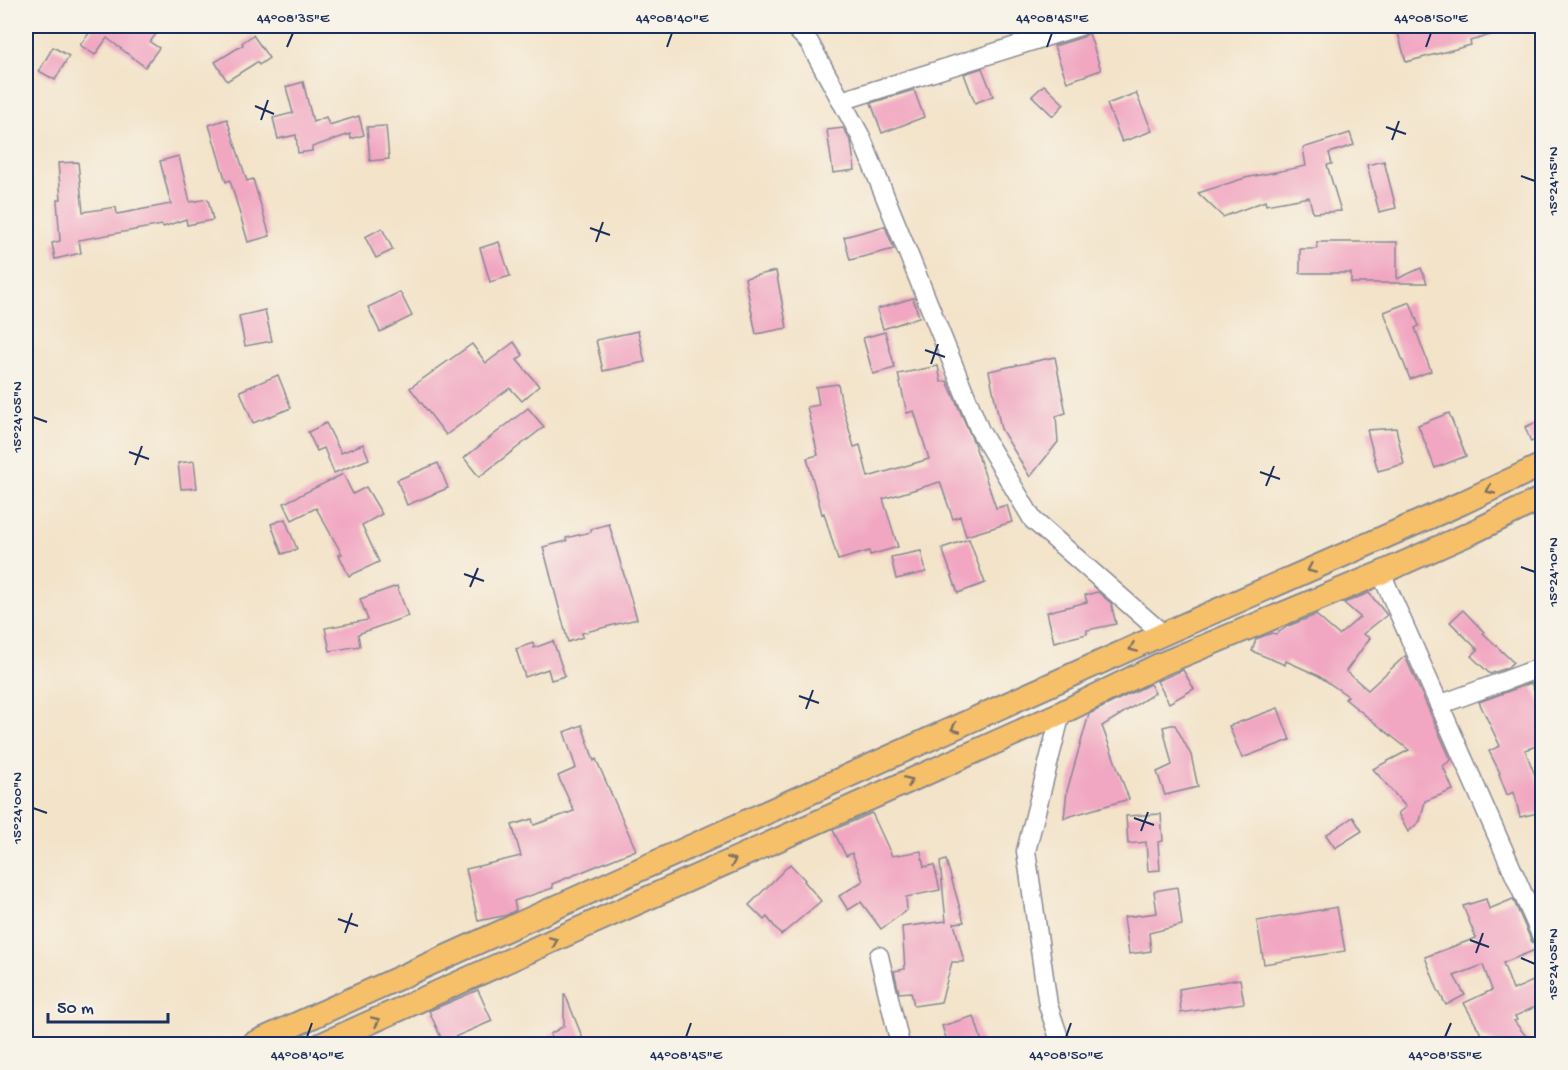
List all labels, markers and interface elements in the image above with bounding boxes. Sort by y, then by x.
text: 44°08'35"E [257,10,330,28]
text: 44°08'40"E [636,10,709,28]
text: 44°08'45"E [1016,10,1089,28]
text: 44°08'50"E [1394,10,1468,28]
text: 15°24'15"N [1545,146,1563,216]
text: 15°24'05"N [9,381,27,454]
one-way arrow [1485,482,1496,494]
text: 15°24'10"N [1545,537,1563,608]
one-way arrow [1307,562,1318,574]
one-way arrow [1128,640,1139,652]
one-way arrow [951,720,962,732]
text: 15°24'00"N [9,772,27,845]
one-way arrow [903,776,914,788]
one-way arrow [725,856,736,868]
text: 15°24'05"N [1545,928,1563,1001]
one-way arrow [547,936,558,948]
scale bar [48,986,168,1024]
text: 50 m [57,999,94,1020]
one-way arrow [369,1016,380,1028]
text: 44°08'40"E [271,1047,344,1065]
text: 44°08'45"E [650,1047,723,1065]
text: 44°08'50"E [1029,1047,1103,1065]
text: 44°08'55"E [1409,1047,1482,1065]

